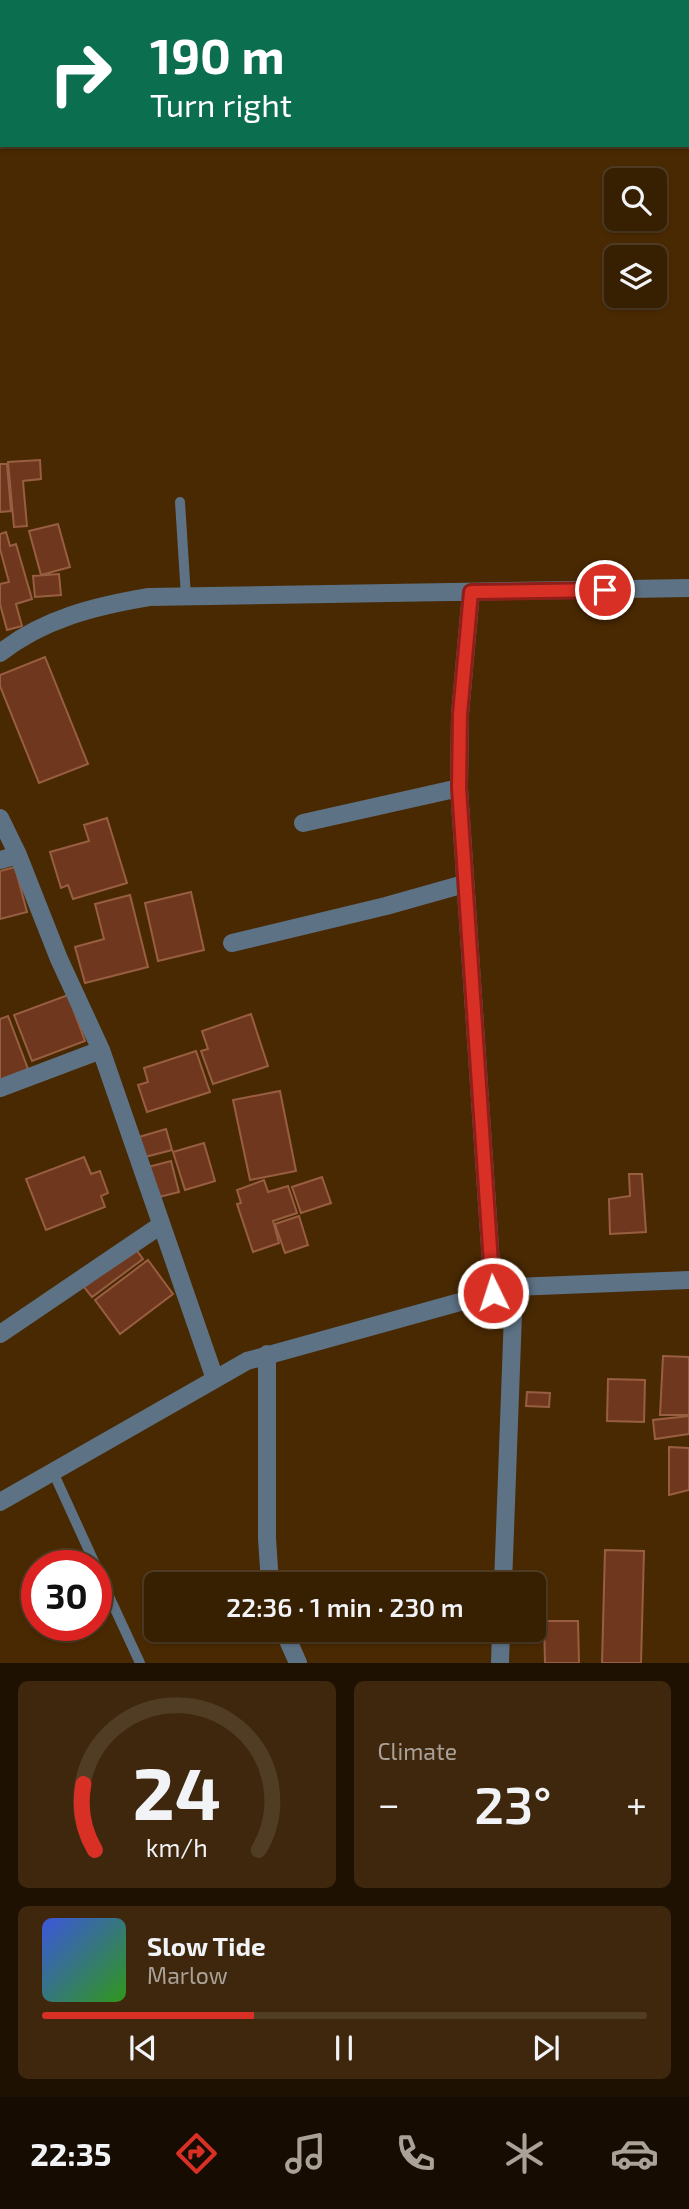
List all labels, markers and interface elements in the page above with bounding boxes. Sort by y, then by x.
text: 190 m [150,25,285,84]
icon: right [35,28,126,119]
text: Turn right [150,85,292,123]
map controls [604,168,667,308]
button: search [604,168,667,231]
button: layers [604,245,667,308]
pin [575,560,635,620]
icon: arrive [586,571,624,609]
position arrow [456,1256,530,1330]
speed limit sign: 30 [21,1550,112,1641]
text: 22:36 · 1 min · 230 m [226,1591,464,1622]
text: Climate [378,1737,457,1765]
text: 24 [132,1748,221,1836]
text: 23° [474,1772,552,1834]
text: − [378,1780,400,1826]
text: + [626,1780,647,1826]
text: km/h [146,1832,208,1862]
text: Slow Tide [147,1930,266,1961]
text: Marlow [147,1961,228,1989]
icon: previous [124,2029,162,2067]
icon: pause [325,2029,363,2067]
icon: next [527,2029,565,2067]
icon: directions [172,2129,221,2178]
icon: music [281,2129,330,2178]
icon: phone [391,2129,440,2178]
icon: climate [500,2129,549,2178]
icon: car [610,2129,659,2178]
text: 22:35 [30,2134,111,2172]

